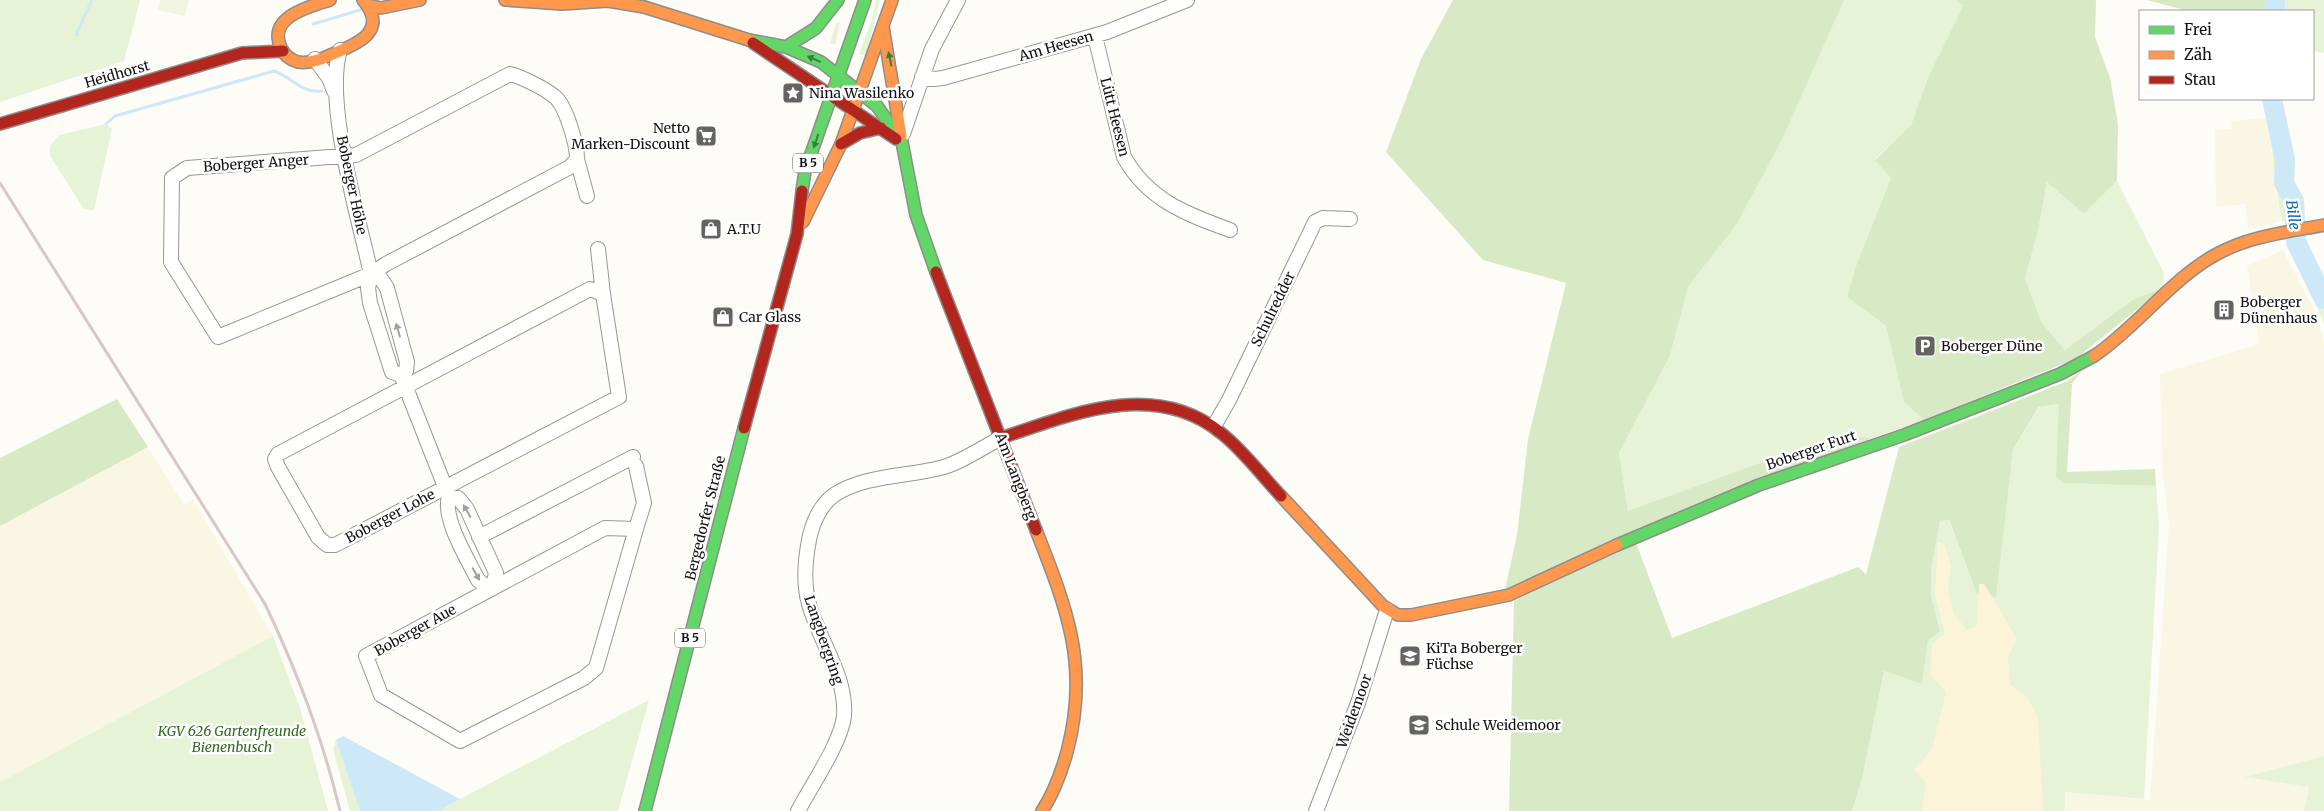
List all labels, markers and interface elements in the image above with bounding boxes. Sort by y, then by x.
legend [2139,10,2314,100]
text: Frei [2184,20,2212,39]
street label: Am Heesen [1016,27,1095,65]
text: Zäh [2184,45,2212,64]
one-way arrow [885,51,893,67]
one-way arrow [807,54,821,62]
street label: Heidhorst [82,56,152,92]
text: Stau [2184,70,2216,89]
street label: Lütt Heesen [1096,76,1134,158]
place icon: Nina Wasilenko [781,81,805,105]
place label: Nina Wasilenko [809,84,914,102]
place label: Netto Marken-Discount [571,119,691,153]
supermarket icon: Netto Marken-Discount [694,124,718,148]
street label: Boberger Höhe [333,134,371,236]
one-way arrow [812,134,820,149]
street label: Boberger Anger [202,150,310,176]
road number: B 5 [793,154,823,172]
water label: Bille [2282,199,2305,231]
shop icon: A.T.U [699,217,723,241]
place label: A.T.U [726,220,761,238]
street label: Schulredder [1247,268,1299,350]
place label: Boberger Dünenhaus [2240,293,2318,327]
building icon: Boberger Dünenhaus [2212,298,2236,322]
shop icon: Car Glass [711,305,735,329]
place label: Car Glass [739,308,801,326]
one-way arrow [394,323,402,338]
parking icon: Boberger Düne [1913,334,1937,358]
place label: Boberger Düne [1941,337,2042,355]
street label: Boberger Furt [1764,426,1859,474]
street label: Am Langberg [991,429,1041,523]
street label: Bergedorfer Straße [681,454,729,582]
street label: Boberger Lohe [342,485,438,547]
one-way arrow [462,504,471,517]
one-way arrow [472,567,480,581]
street label: Langbergring [800,593,848,687]
street label: Boberger Aue [371,600,459,660]
road number: B 5 [675,628,705,648]
place label: KiTa Boberger Füchse [1426,639,1523,673]
school or university icon: KiTa Boberger Füchse [1398,644,1422,668]
street label: Weidemoor [1332,671,1376,752]
school or university icon: Schule Weidemoor [1407,713,1431,737]
place label: Schule Weidemoor [1435,716,1561,734]
park label: KGV 626 Gartenfreunde Bienenbusch [157,722,306,756]

